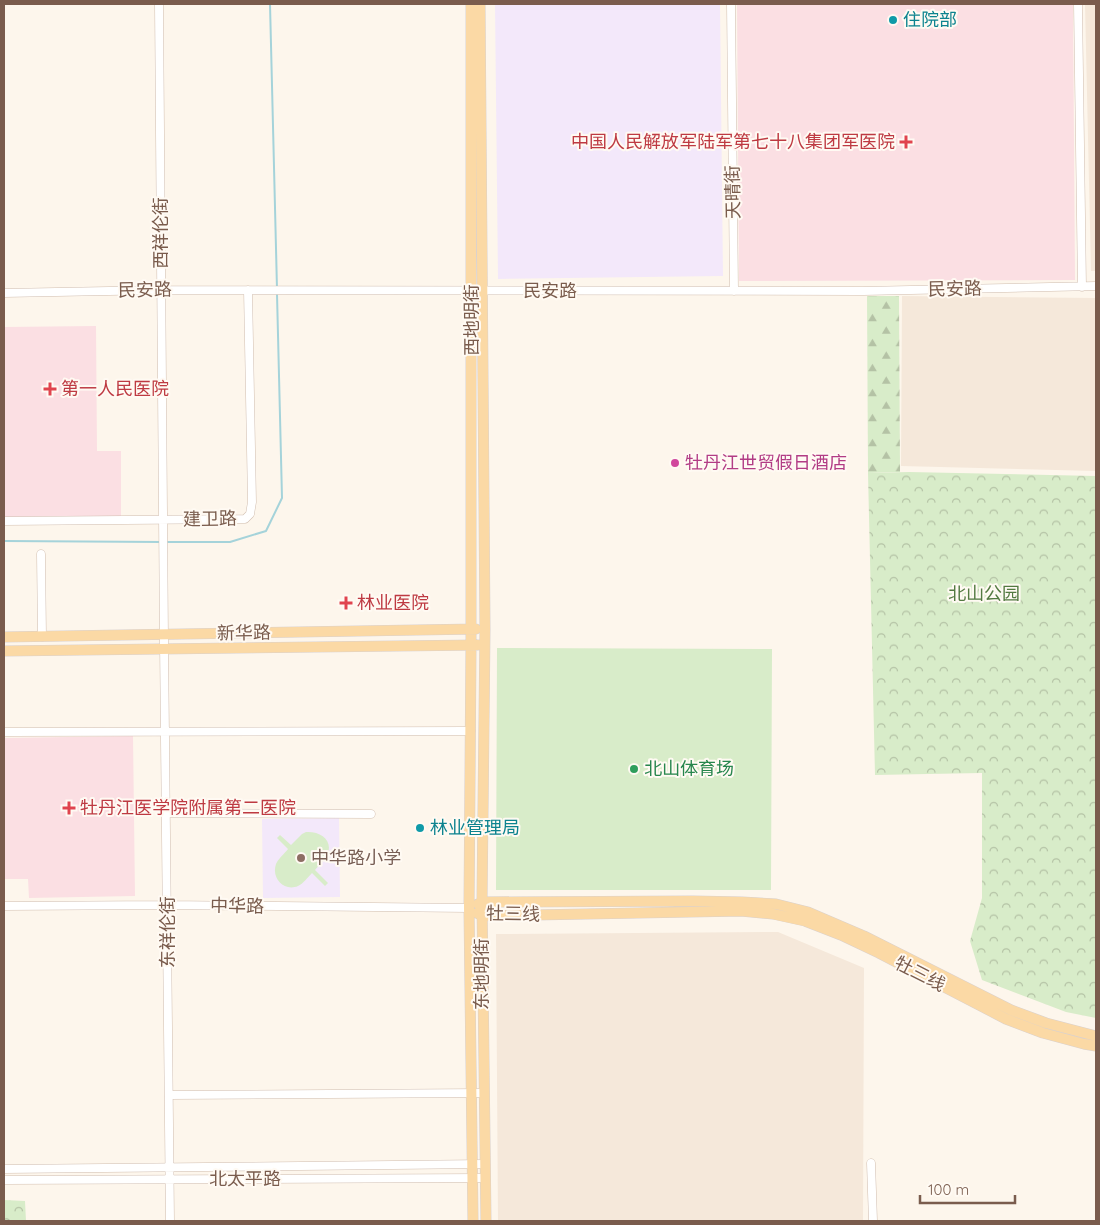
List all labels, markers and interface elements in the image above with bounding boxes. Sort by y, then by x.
place label: 住院部 [903,8,957,31]
marker: 住院部 [887,14,899,26]
place label: 中国人民解放军陆军第七十八集团军医院 [571,130,895,153]
marker: 中国人民解放军陆军第七十八集团军医院 [899,135,913,149]
street label: 天晴街 [721,165,744,219]
street label: 西祥伦街 [149,197,172,269]
street label: 民安路 [928,277,982,300]
street label: 民安路 [118,278,172,301]
street label: 民安路 [523,279,577,302]
street label: 西地明街 [460,284,483,356]
place label: 第一人民医院 [61,377,169,400]
marker: 第一人民医院 [43,382,57,396]
place label: 牡丹江世贸假日酒店 [685,451,847,474]
marker: 牡丹江世贸假日酒店 [669,457,681,469]
street label: 建卫路 [183,507,237,530]
park label: 北山公园 [948,582,1020,605]
place label: 林业医院 [357,591,429,614]
marker: 林业医院 [339,596,353,610]
street label: 新华路 [217,621,271,644]
place label: 北山体育场 [644,757,734,780]
marker: 北山体育场 [628,763,640,775]
place label: 牡丹江医学院附属第二医院 [80,796,296,819]
marker: 牡丹江医学院附属第二医院 [62,801,76,815]
place label: 林业管理局 [430,816,520,839]
marker: 林业管理局 [414,822,426,834]
place label: 中华路小学 [311,846,401,869]
marker: 中华路小学 [295,852,307,864]
street label: 中华路 [210,894,264,917]
street label: 东祥伦街 [156,896,179,968]
street label: 牡三线 [486,902,540,925]
street label: 东地明街 [470,938,493,1010]
street label: 牡三线 [891,951,950,996]
street label: 北太平路 [209,1167,281,1190]
scale bar [920,1172,1015,1204]
text: 100 m [928,1180,969,1199]

